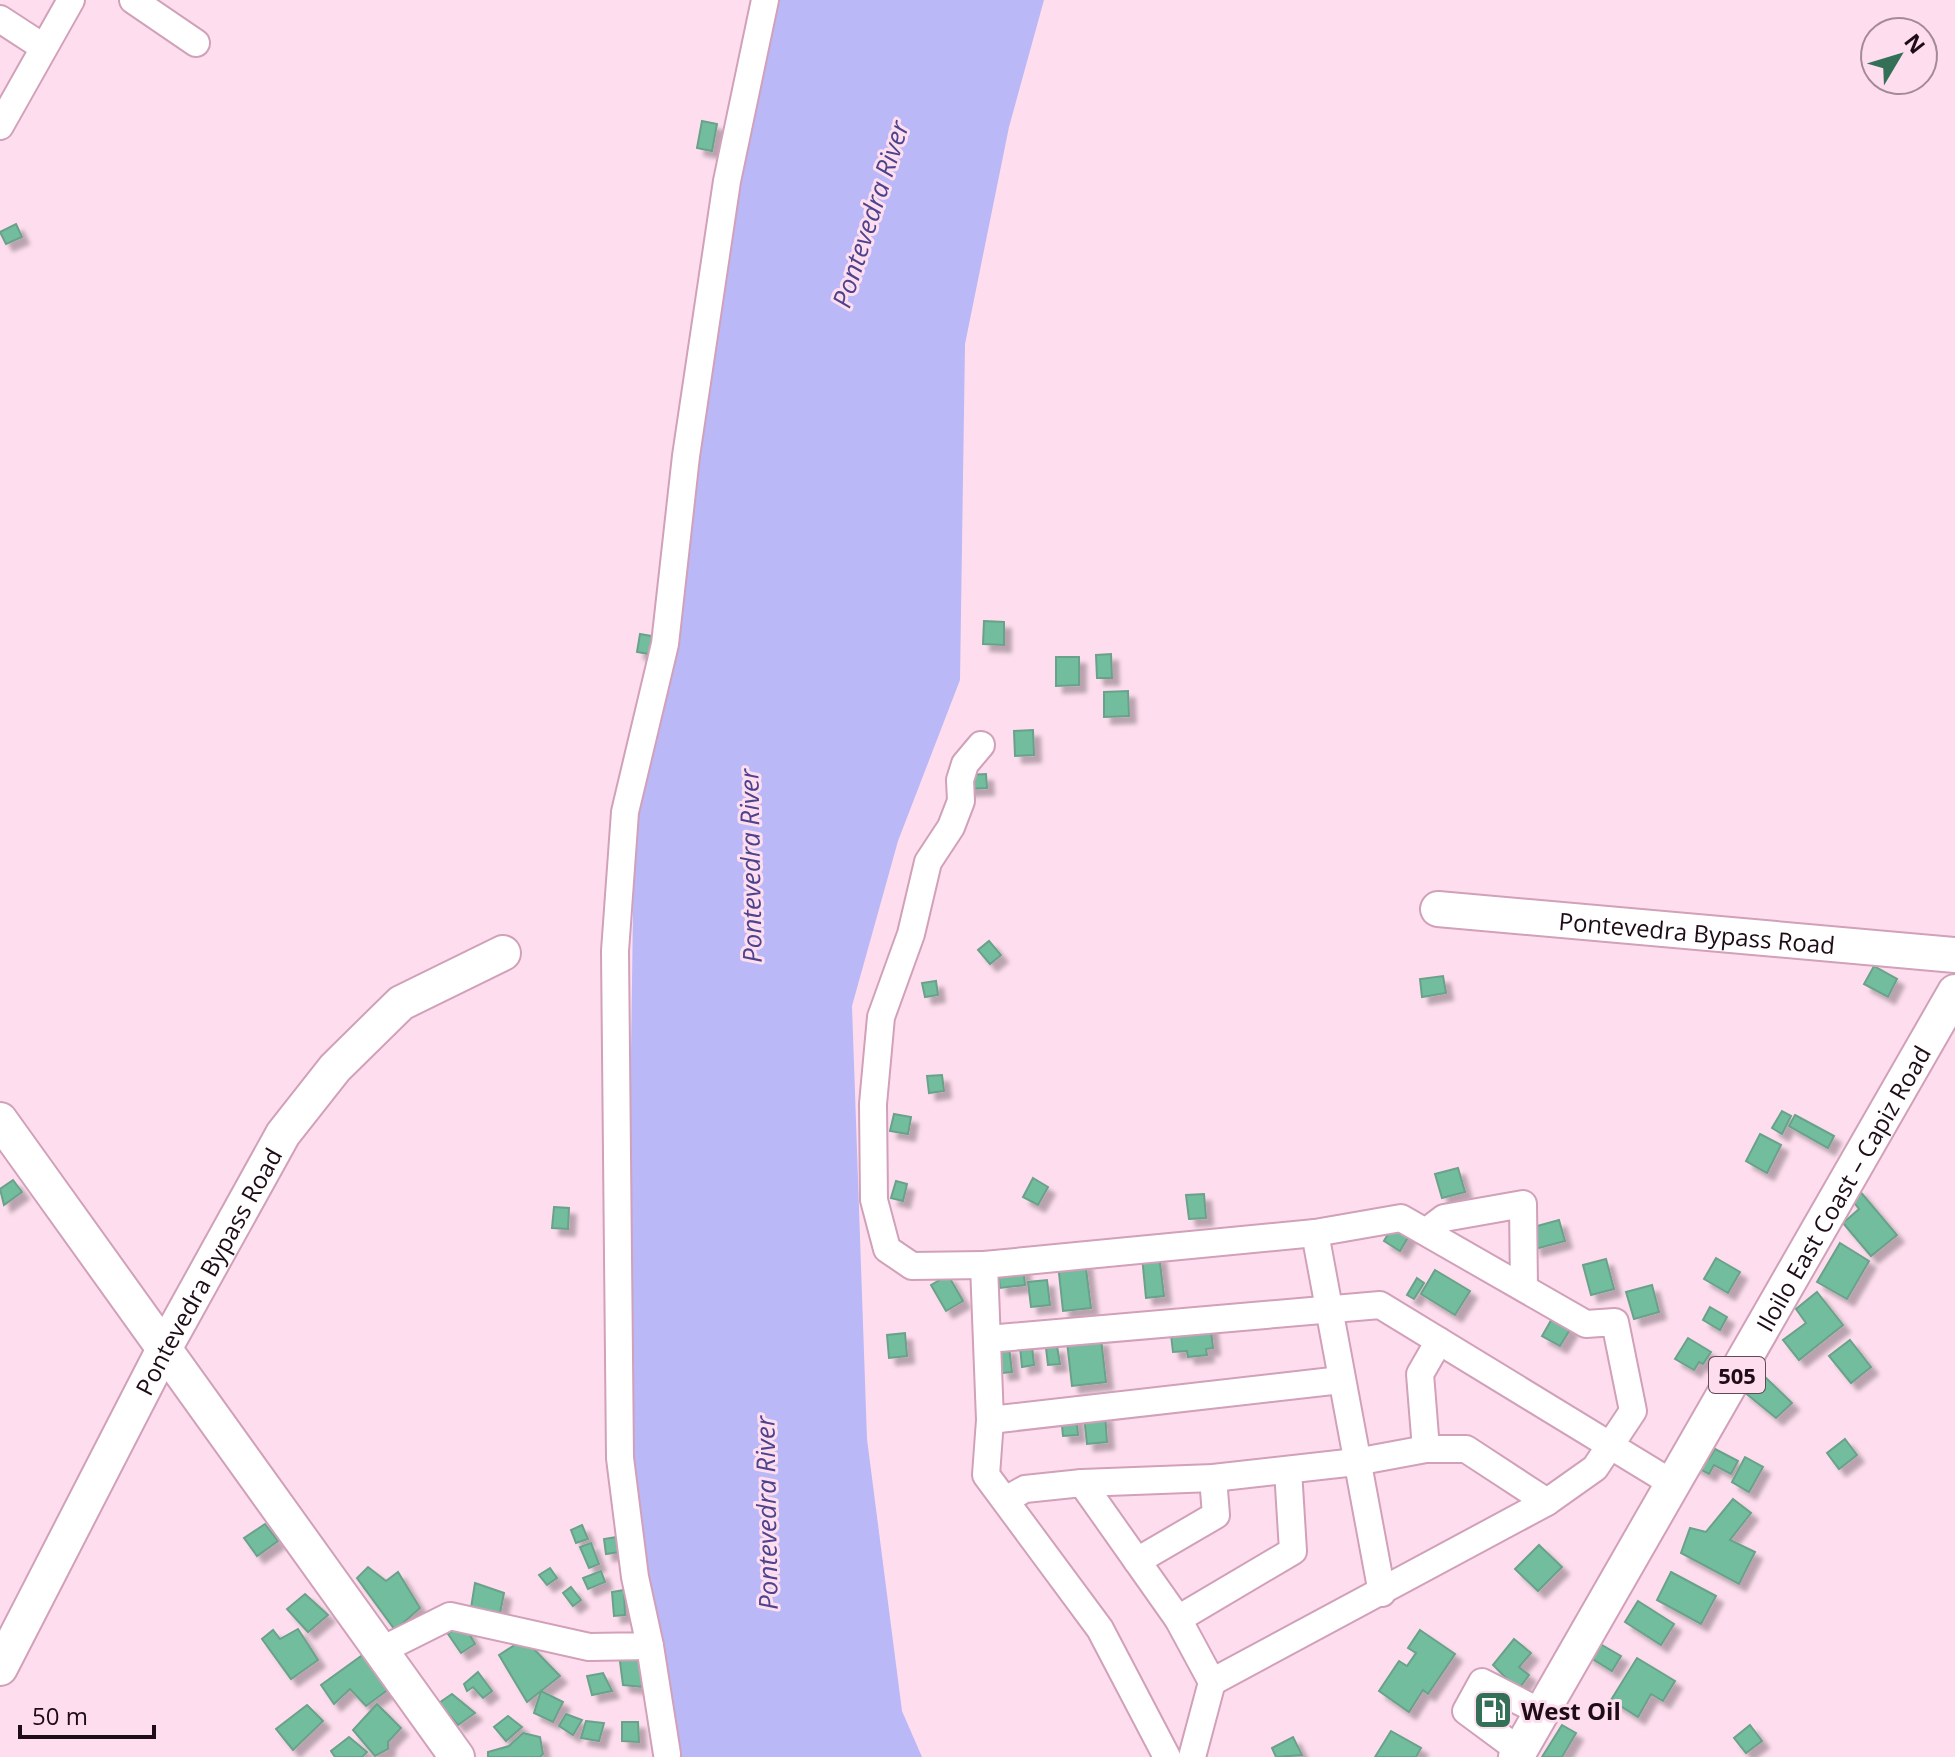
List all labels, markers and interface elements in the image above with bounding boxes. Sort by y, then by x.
north arrow [1859,16,1939,96]
text: N [1898,27,1933,59]
water label: Pontevedra River [823,114,918,312]
water label: Pontevedra River [730,767,770,963]
street label: Pontevedra Bypass Road [1557,903,1836,961]
street label: Iloilo East Coast – Capiz Road [1747,1039,1938,1337]
street label: Pontevedra Bypass Road [127,1142,289,1400]
road number: 505 [1709,1357,1765,1393]
water label: Pontevedra River [746,1414,786,1610]
scale bar [20,1689,154,1739]
fuel station icon: West Oil [1472,1689,1514,1731]
place label: West Oil [1521,1694,1621,1727]
text: 50 m [32,1699,88,1732]

